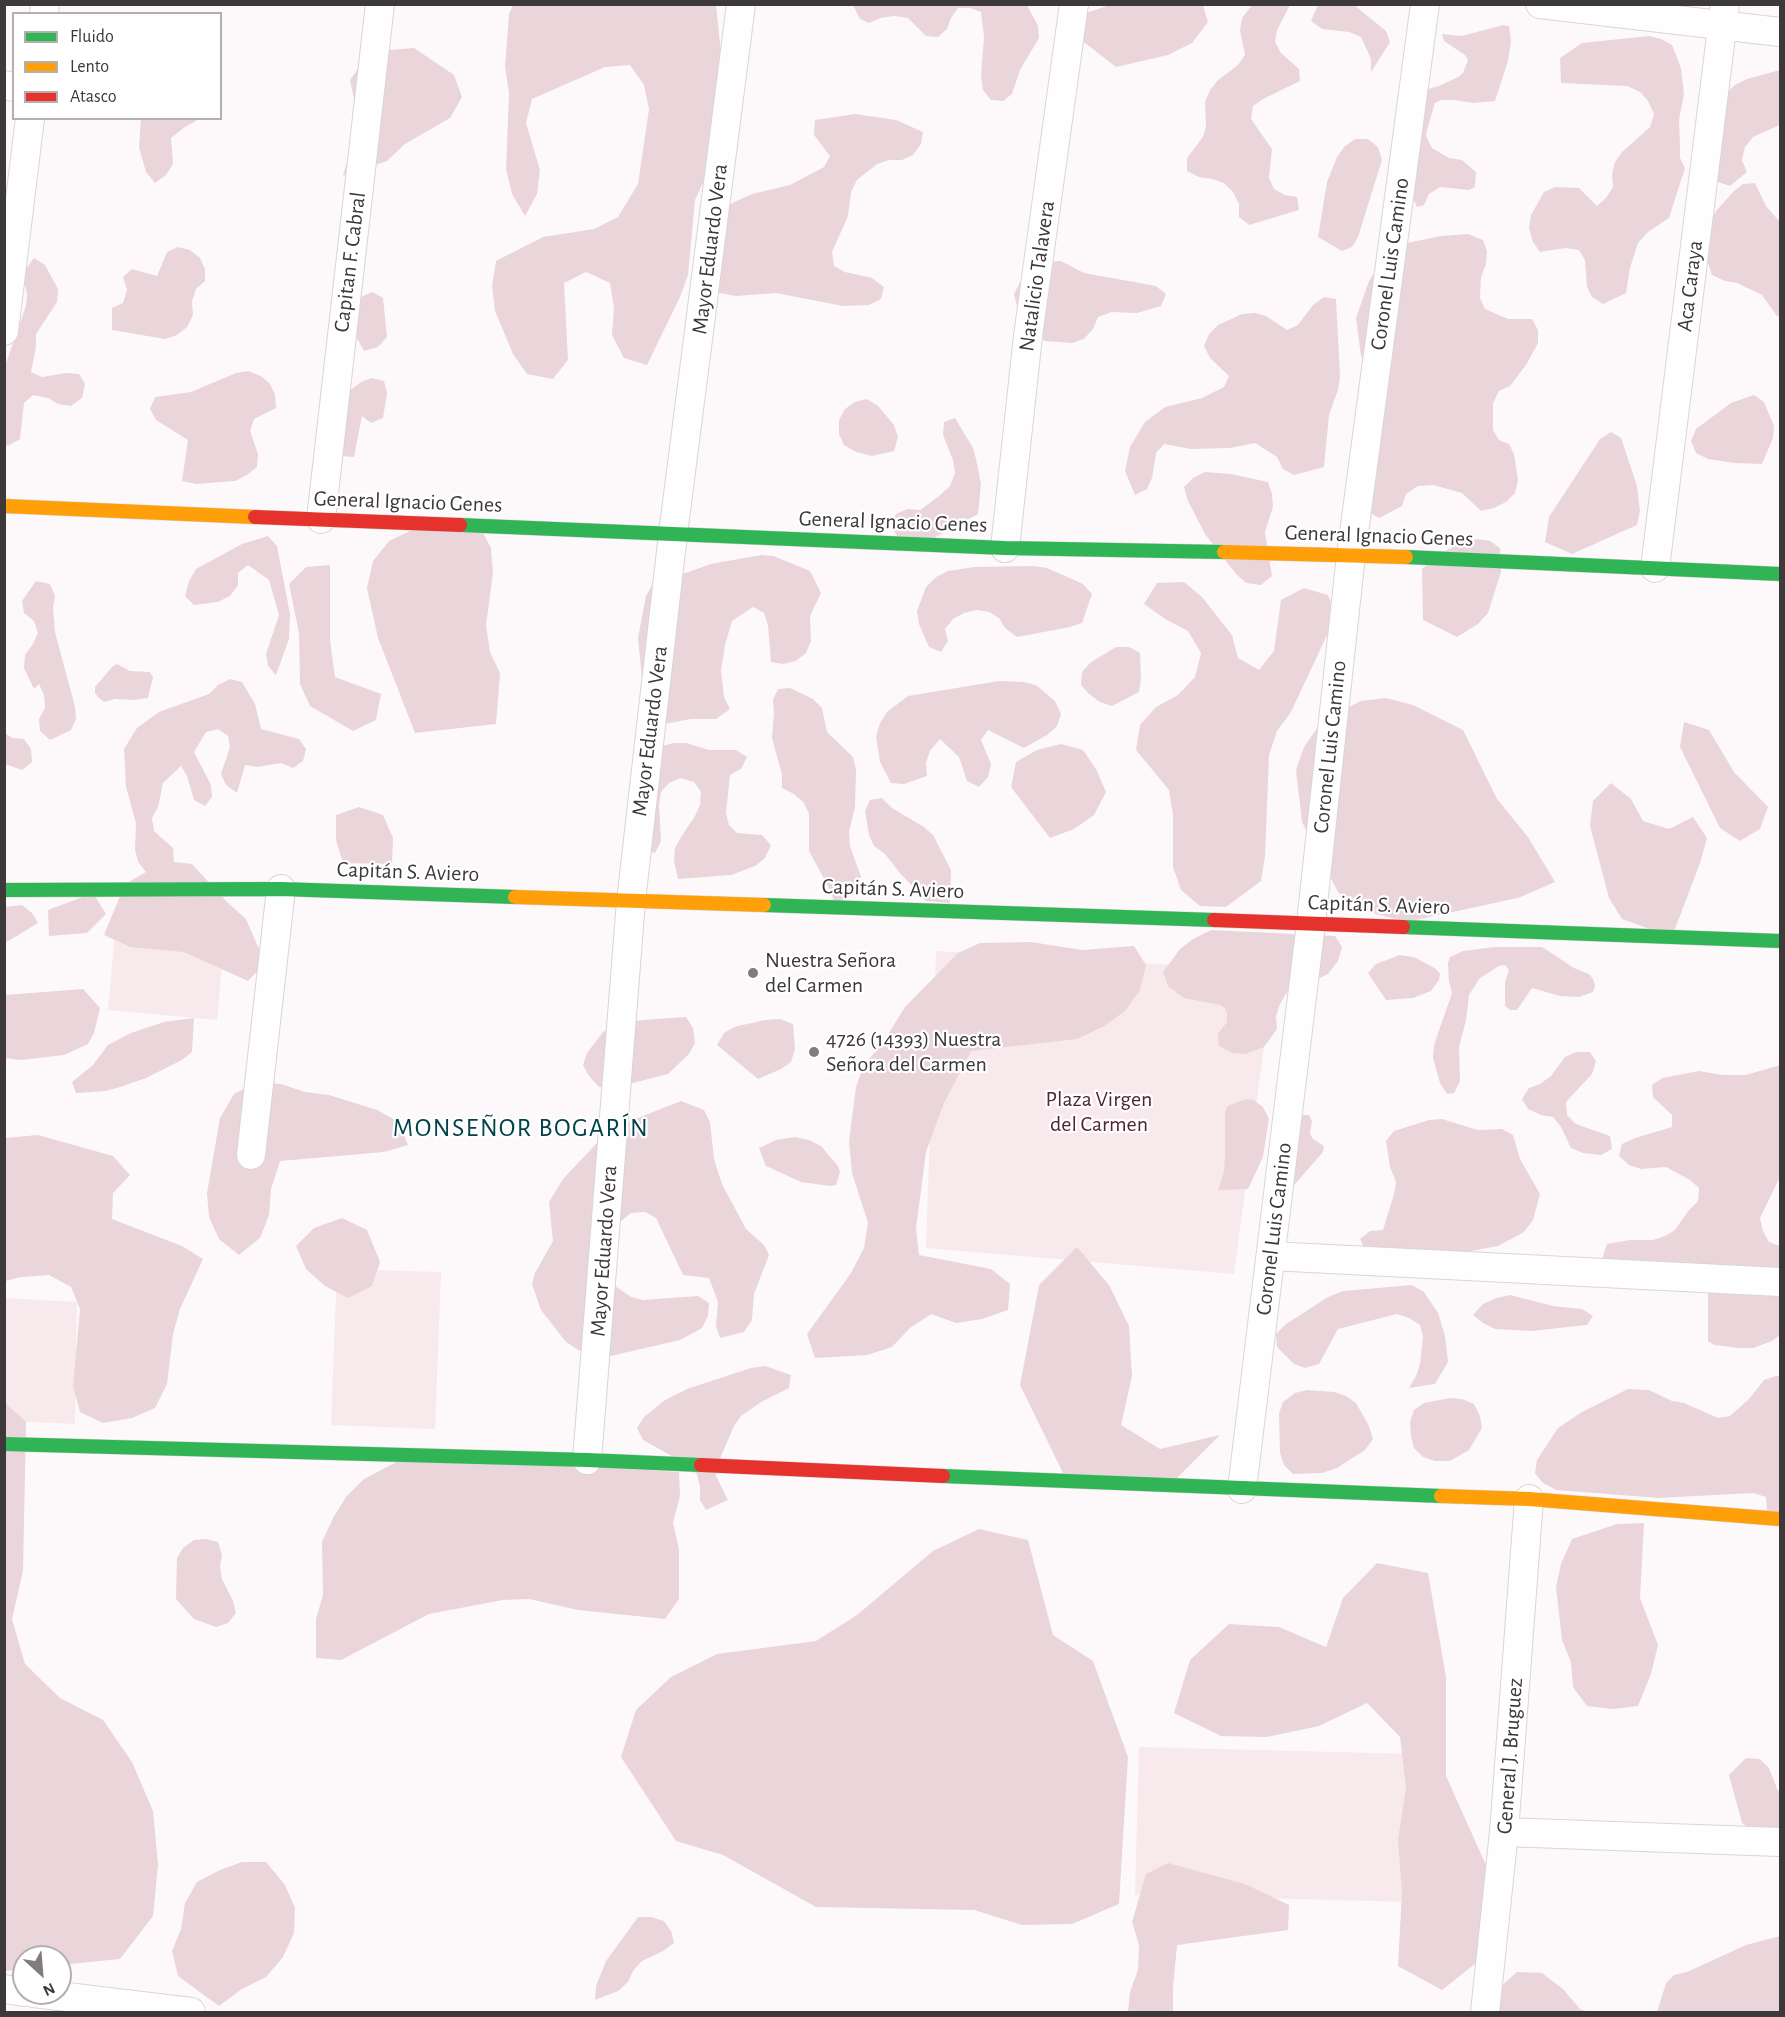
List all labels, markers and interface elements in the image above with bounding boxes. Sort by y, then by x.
legend [12,12,222,120]
text: Fluido [70,28,114,46]
text: Lento [70,58,109,76]
text: Atasco [70,88,117,106]
street label: Mayor Eduardo Vera [686,162,734,336]
street label: Coronel Luis Camino [1365,176,1415,352]
street label: Capitan F. Cabral [328,190,372,334]
street label: Natalicio Talavera [1013,199,1061,353]
street label: Aca Caraya [1671,239,1709,333]
street label: General Ignacio Genes [313,486,503,518]
street label: General Ignacio Genes [798,506,988,538]
street label: General Ignacio Genes [1284,520,1474,552]
street label: Mayor Eduardo Vera [626,644,674,818]
street label: Coronel Luis Camino [1308,659,1352,835]
street label: Capitán S. Aviero [336,856,480,888]
street label: Capitán S. Aviero [821,873,965,905]
street label: Capitán S. Aviero [1307,889,1451,921]
place label: Nuestra Señora del Carmen [765,947,896,998]
marker: Nuestra Señora del Carmen [746,966,760,980]
place label: 4726 (14393) Nuestra Señora del Carmen [826,1026,1001,1078]
marker: 4726 (14393) Nuestra Señora del Carmen [807,1045,821,1059]
park label: Plaza Virgen del Carmen [1046,1086,1152,1138]
district label: MONSEÑOR BOGARÍN [393,1112,649,1144]
street label: Coronel Luis Camino [1250,1141,1298,1317]
street label: Mayor Eduardo Vera [585,1165,623,1337]
street label: General J. Bruguez [1491,1677,1529,1835]
north arrow [12,1945,72,2005]
text: N [41,1980,58,1999]

